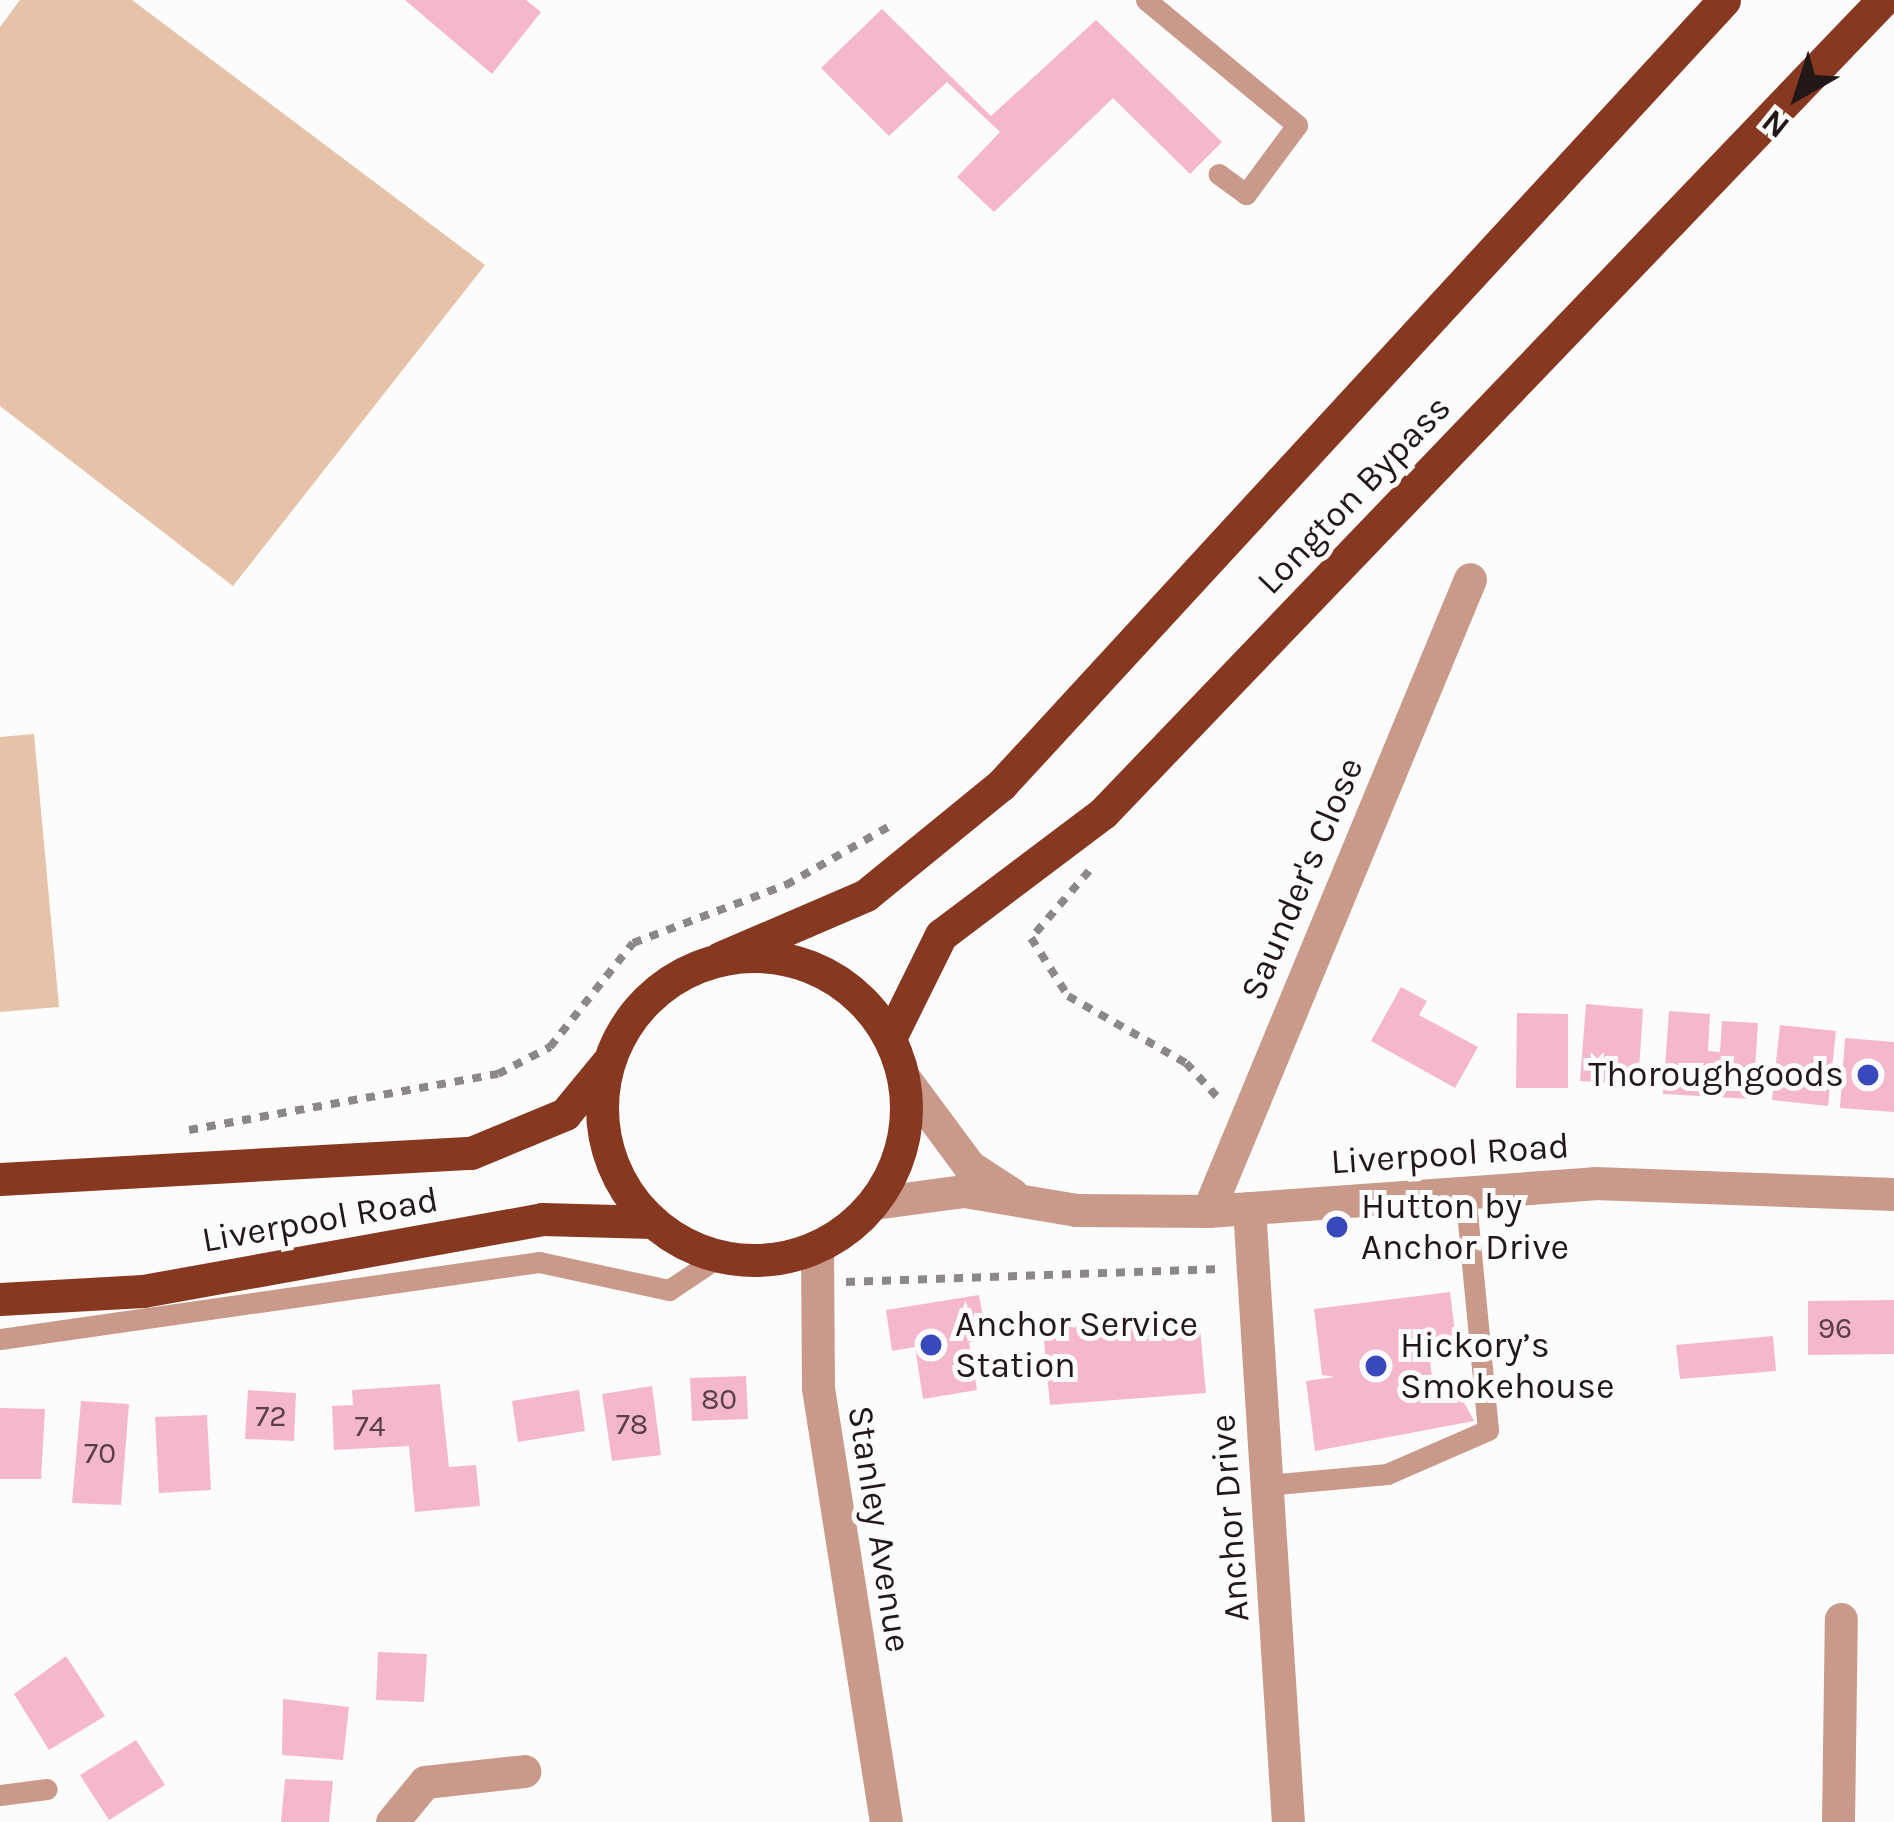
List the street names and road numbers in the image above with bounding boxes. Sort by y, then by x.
street label: Longton Bypass [1248,387,1460,603]
street label: Saunder's Close [1231,751,1373,1007]
street label: Liverpool Road [1329,1124,1571,1184]
street label: Liverpool Road [199,1178,441,1262]
street label: Stanley Avenue [838,1403,920,1655]
street label: Anchor Drive [1201,1413,1259,1623]

